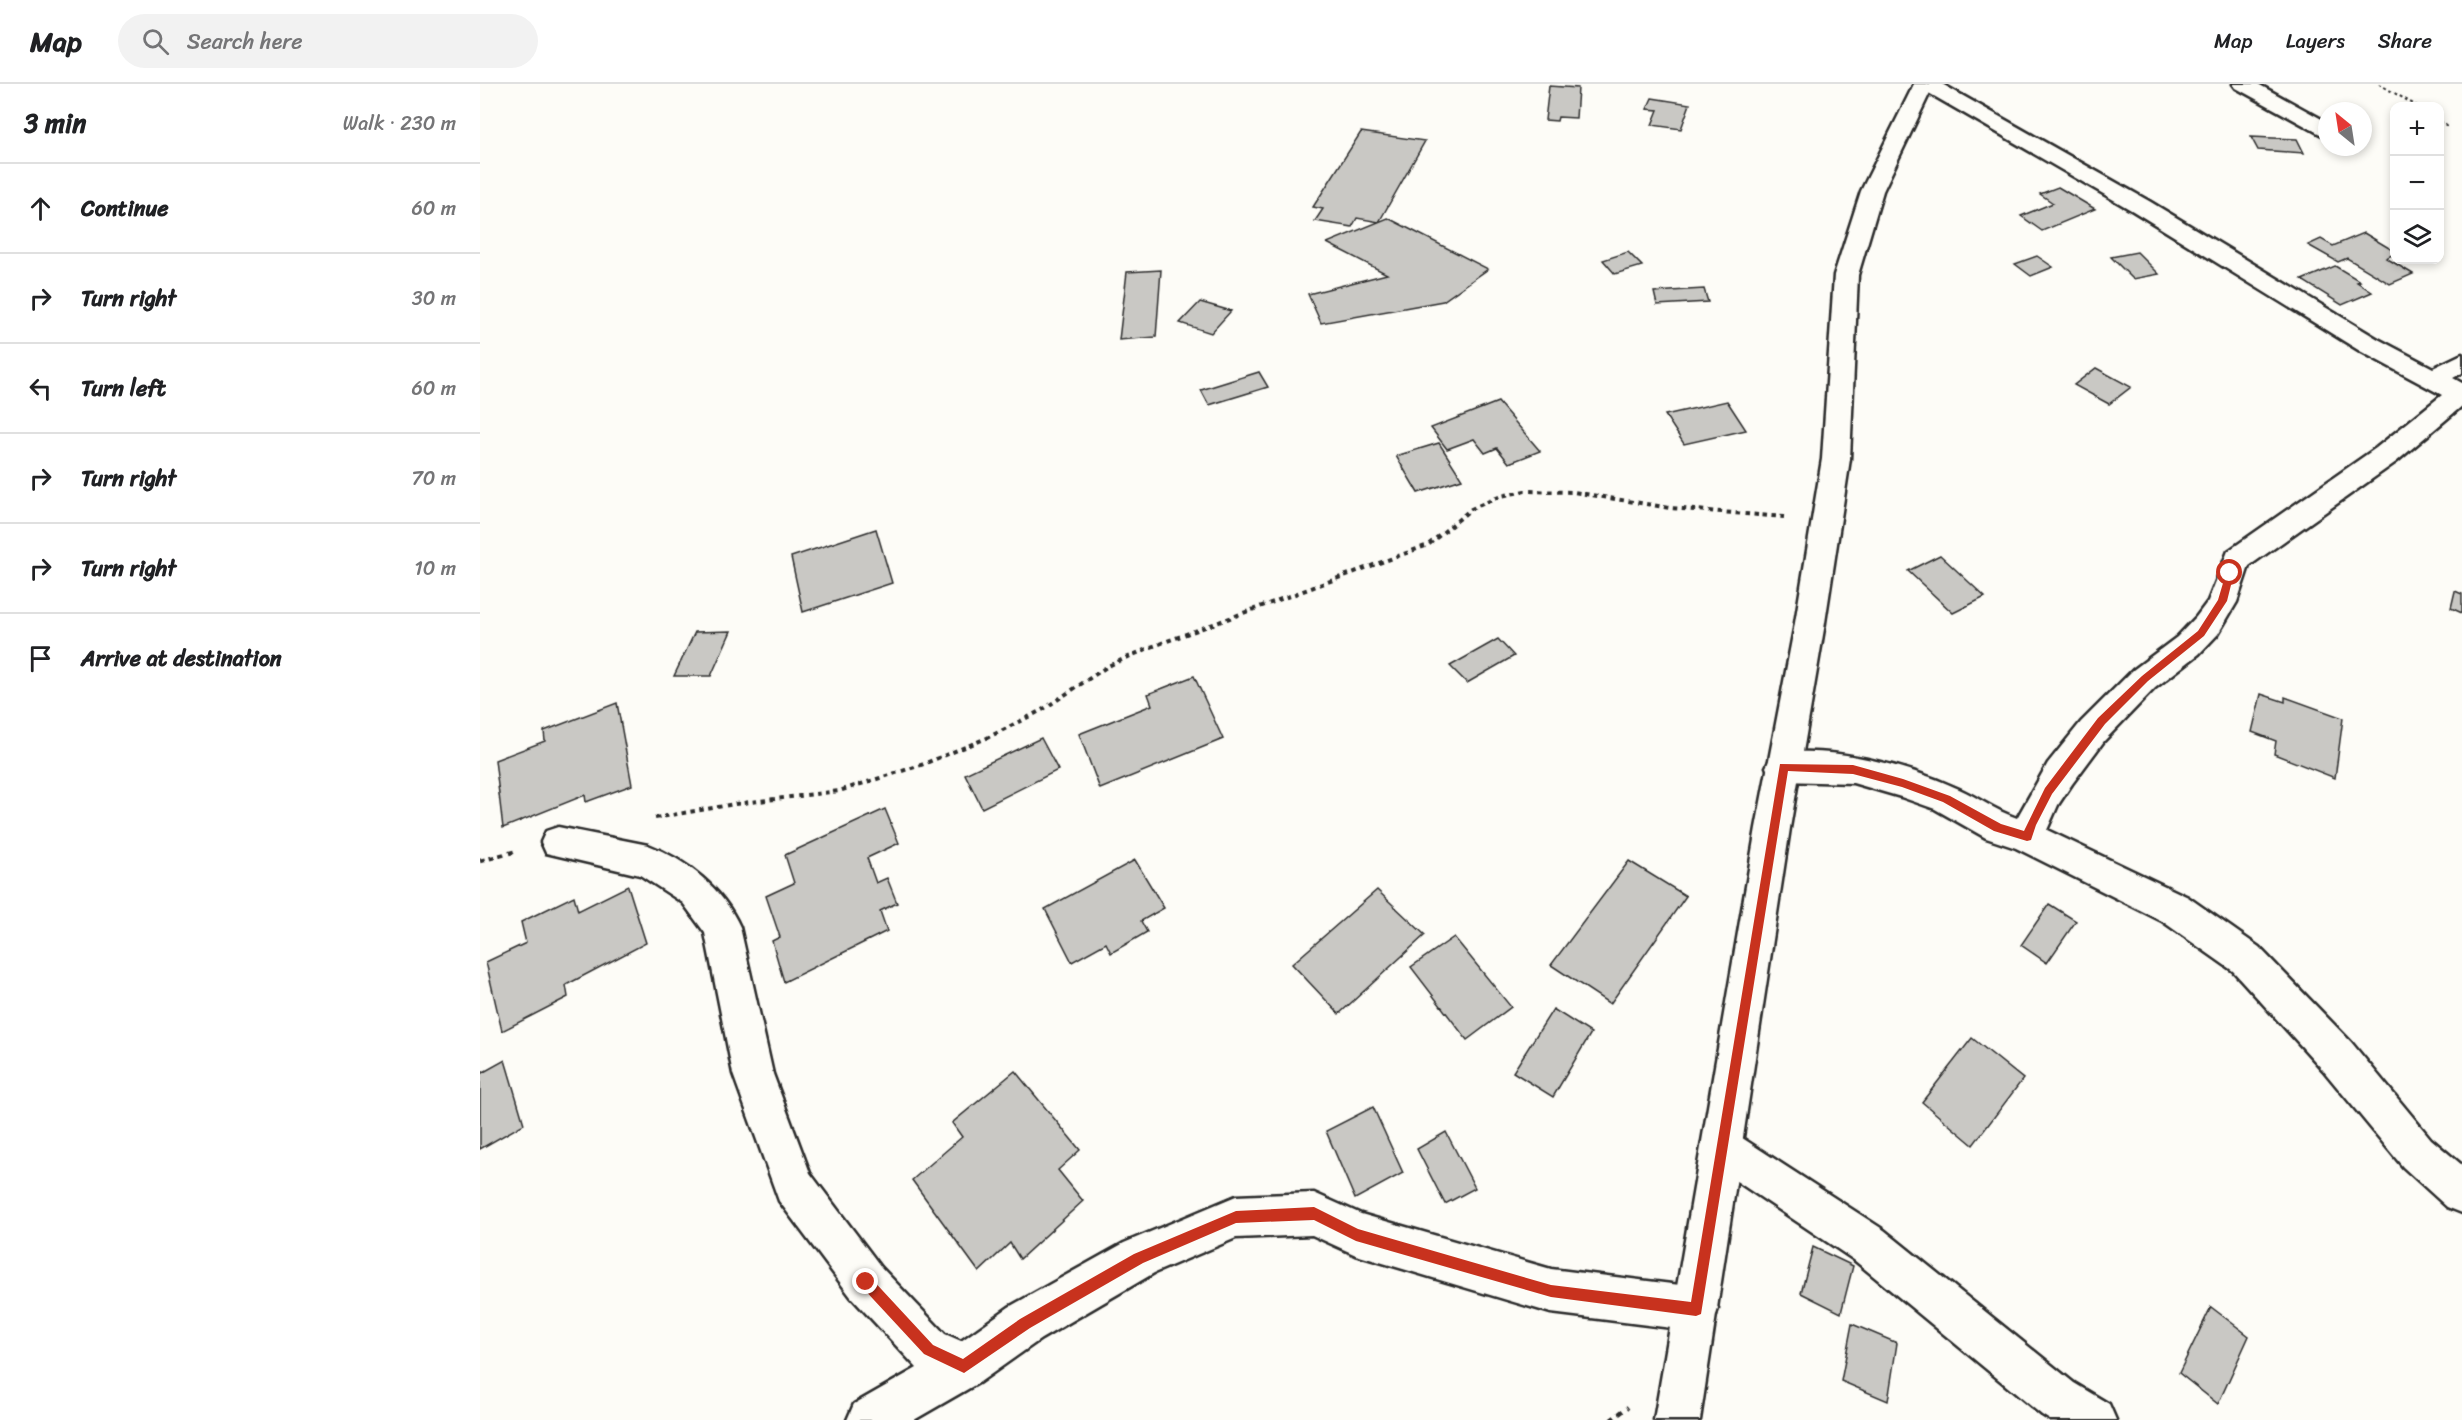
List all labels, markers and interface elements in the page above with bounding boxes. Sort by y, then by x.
search box [118,14,538,68]
text: Map [30,17,82,66]
text: Search here [187,22,303,61]
text: Map [2214,22,2253,60]
text: Layers [2286,22,2345,60]
text: Share [2378,22,2432,60]
icon: search [139,25,172,58]
text: 3 min [24,100,86,146]
north arrow [2318,102,2372,156]
map controls [2390,102,2444,264]
button: + [2390,102,2444,156]
text: Walk · 230 m [343,106,456,141]
button: − [2390,156,2444,210]
text: Continue [81,189,169,228]
text: 60 m [411,191,456,226]
icon: ahead [24,192,57,225]
button: layers [2390,210,2444,264]
text: Turn right [81,279,176,318]
text: 30 m [412,281,456,316]
icon: right [24,282,57,315]
text: Turn left [81,369,166,408]
text: 60 m [411,371,456,406]
icon: left [24,372,57,405]
text: Turn right [81,459,176,498]
text: 70 m [411,461,456,496]
icon: right [24,462,57,495]
text: Turn right [81,549,176,588]
text: 10 m [414,551,456,586]
icon: right [24,552,57,585]
route start [2216,559,2242,585]
text: Arrive at destination [81,639,282,678]
icon: arrive [24,642,57,675]
route end [852,1268,878,1294]

